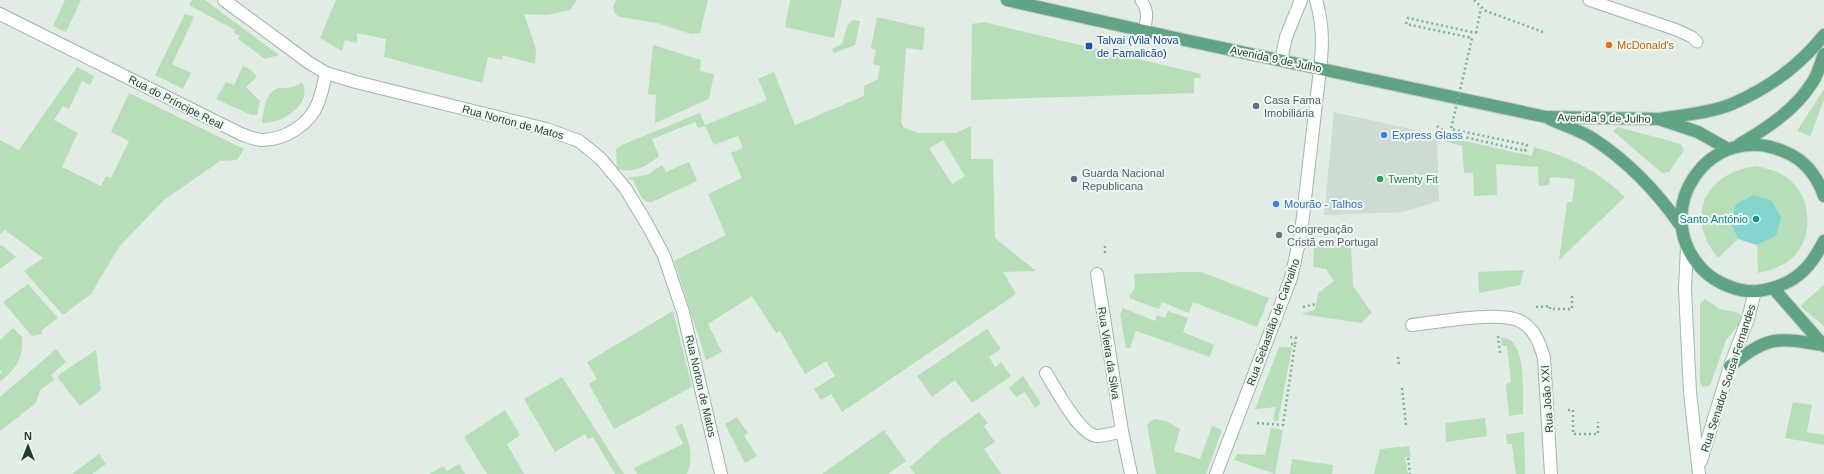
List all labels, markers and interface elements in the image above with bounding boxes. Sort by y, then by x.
place label: Talvai (Vila Nova de Famalicão) [1097,34,1180,59]
place label: McDonald's [1617,39,1675,51]
marker: McDonald's [1604,40,1614,50]
marker: Talvai (Vila Nova de Famalicão) [1084,41,1094,51]
street label: Avenida 9 de Julho [1229,43,1323,75]
street label: Rua do Príncipe Real [127,73,225,131]
place label: Casa Fama Imobiliária [1264,94,1322,119]
marker: Casa Fama Imobiliária [1251,101,1261,111]
street label: Rua Norton de Matos [461,103,566,141]
street label: Avenida 9 de Julho [1557,111,1651,125]
place label: Express Glass [1392,129,1463,141]
marker: Express Glass [1379,130,1389,140]
place label: Guarda Nacional Republicana [1082,167,1165,192]
place label: Twenty Fit [1388,173,1438,185]
marker: Guarda Nacional Republicana [1069,174,1079,184]
marker: Twenty Fit [1375,174,1385,184]
place label: Mourão - Talhos [1284,198,1363,210]
marker: Mourão - Talhos [1271,199,1281,209]
place label: Santo António [1679,213,1748,225]
marker: Santo António [1751,214,1761,224]
place label: Congregação Cristã em Portugal [1287,223,1378,248]
marker: Congregação Cristã em Portugal [1274,230,1284,240]
street label: Rua Sebastião de Carvalho [1244,257,1302,387]
street label: Rua Senador Sousa Fernandes [1698,302,1758,453]
street label: Rua Vieira da Silva [1096,306,1122,401]
street label: Rua Norton de Matos [683,334,719,439]
street label: Rua João XXI [1539,365,1555,433]
north arrow [8,426,48,466]
text: N [24,430,32,442]

